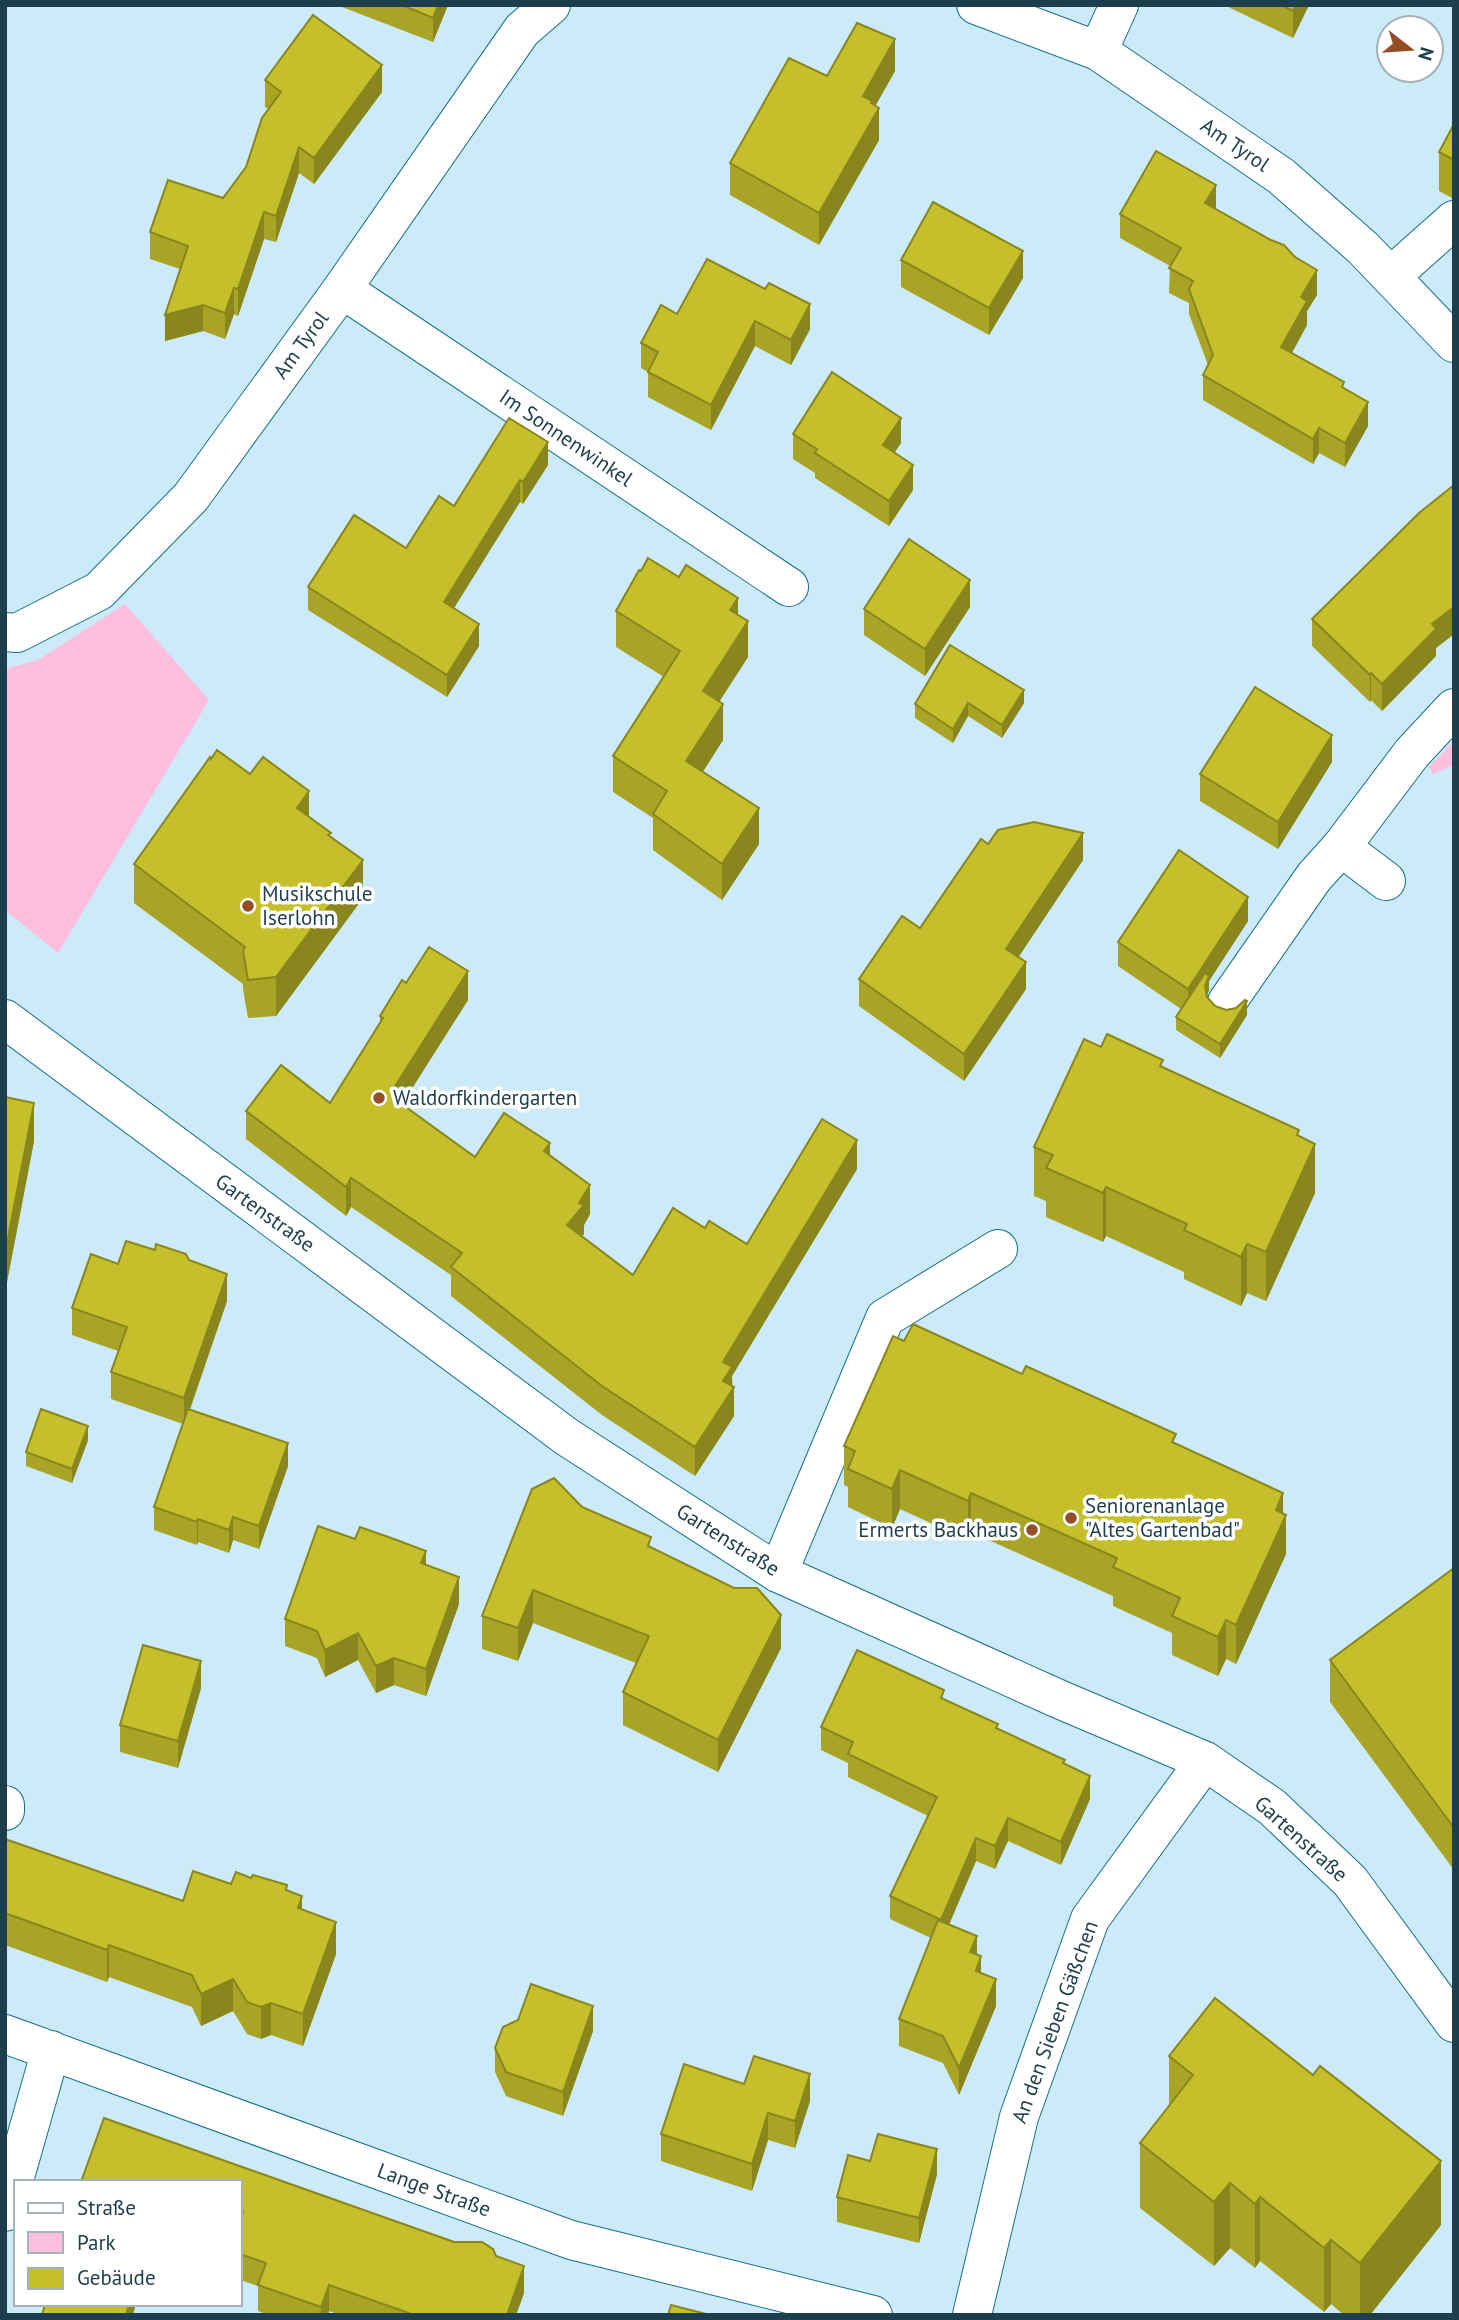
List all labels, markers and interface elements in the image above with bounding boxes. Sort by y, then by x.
north arrow [1375,14,1445,84]
text: N [1413,44,1440,63]
street label: Am Tyrol [1196,112,1275,177]
street label: Am Tyrol [267,305,334,384]
street label: Im Sonnenwinkel [494,383,638,492]
place label: Musikschule Iserlohn [262,880,372,931]
marker: Musikschule Iserlohn [240,898,256,914]
place label: Waldorfkindergarten [393,1084,577,1111]
marker: Waldorfkindergarten [371,1090,387,1106]
street label: Gartenstraße [210,1167,320,1258]
place label: Seniorenanlage "Altes Gartenbad" [1085,1492,1240,1543]
street label: Gartenstraße [672,1497,785,1582]
marker: Seniorenanlage "Altes Gartenbad" [1063,1510,1079,1526]
place label: Ermerts Backhaus [858,1516,1018,1543]
marker: Ermerts Backhaus [1024,1522,1040,1538]
street label: Gartenstraße [1249,1790,1354,1888]
street label: An den Sieben Gäßchen [1005,1917,1104,2127]
street label: Lange Straße [374,2157,495,2223]
legend [14,2180,242,2306]
text: Straße [77,2194,136,2221]
text: Park [77,2229,116,2256]
text: Gebäude [77,2264,156,2291]

